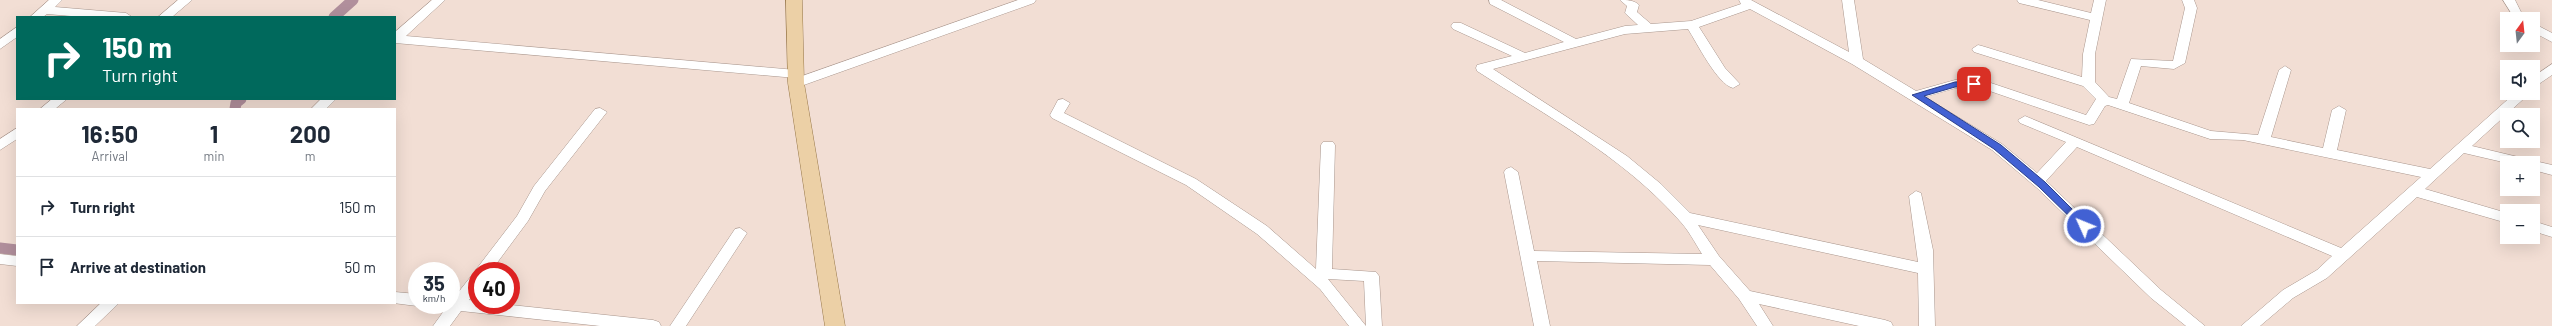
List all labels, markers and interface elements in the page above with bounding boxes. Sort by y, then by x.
north arrow [2500,12,2540,52]
map controls [2500,12,2540,244]
text: 150 m [102,30,172,64]
icon: right [36,32,88,84]
button: sound [2500,60,2540,100]
text: Turn right [102,64,178,86]
pin [1957,67,1991,101]
icon: arrive [1963,73,1985,95]
button: search [2500,108,2540,148]
text: 16:50 [81,119,138,148]
text: 1 [210,119,218,148]
text: 200 [290,119,331,148]
text: Arrival [92,148,128,164]
text: min [203,148,224,164]
text: m [305,148,316,164]
button: + [2500,156,2540,196]
icon: right [36,196,58,218]
text: Turn right [70,198,135,216]
text: 150 m [339,198,376,216]
button: − [2500,204,2540,244]
position arrow [2063,205,2105,247]
icon: arrive [36,256,58,278]
text: Arrive at destination [70,258,206,276]
text: 50 m [344,258,376,276]
speed limit sign: 40 [468,262,520,314]
text: 35 [423,271,445,295]
text: km/h [423,292,445,304]

